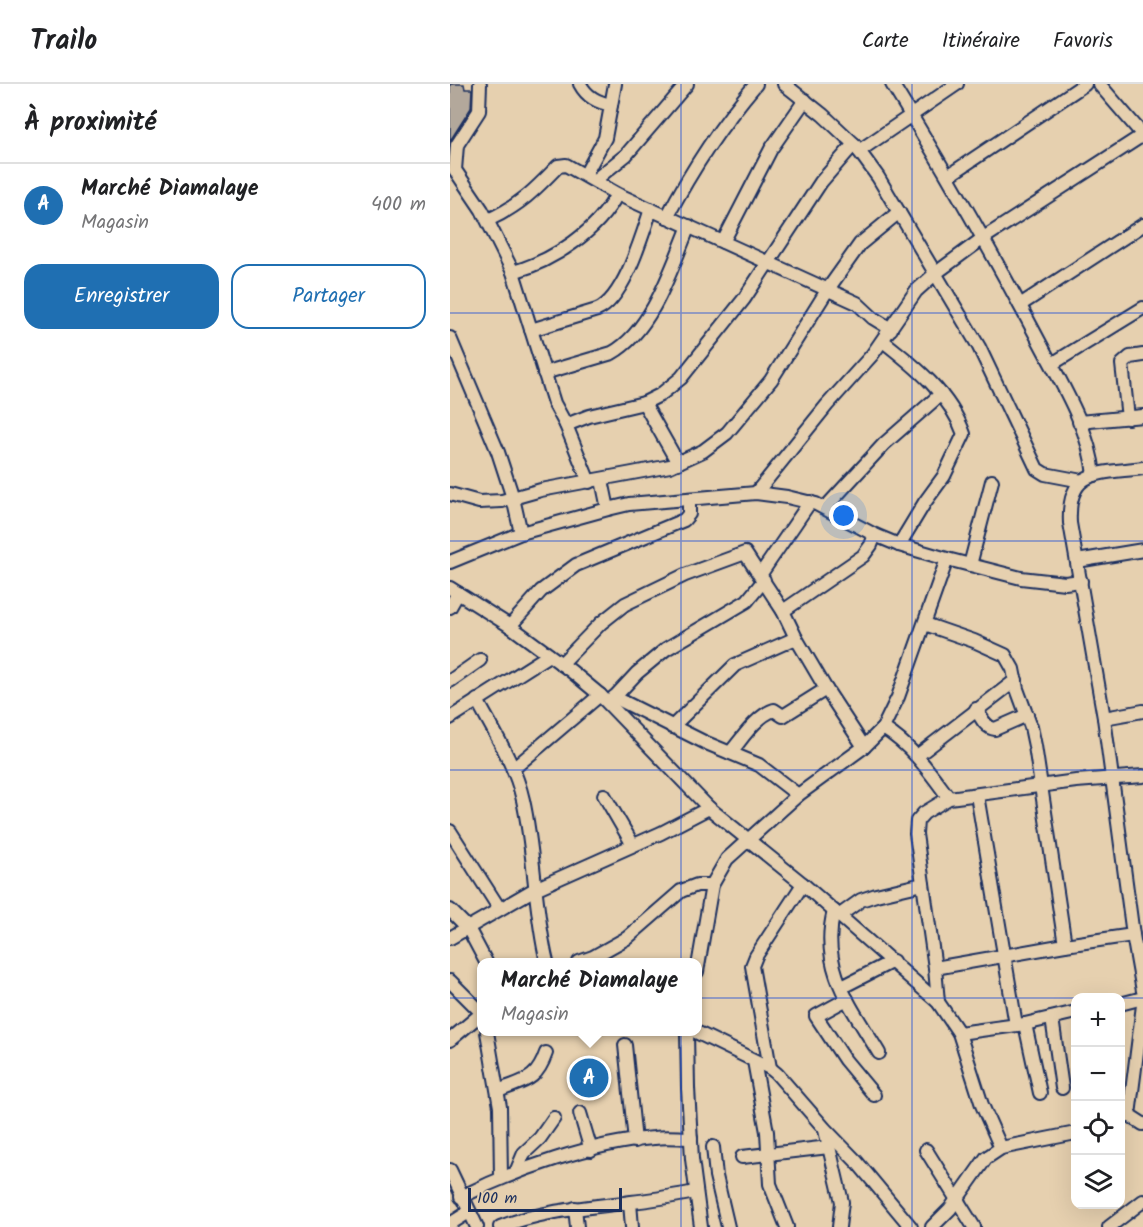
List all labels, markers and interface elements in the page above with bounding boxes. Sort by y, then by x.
text: Trailo [30,19,97,64]
text: Carte [862,25,909,58]
text: Itinéraire [942,25,1020,58]
text: Favoris [1053,25,1113,58]
text: À proximité [24,102,156,144]
text: Marché Diamalaye [81,172,259,207]
text: A [37,189,50,221]
text: 400 m [371,189,426,221]
text: Magasin [81,207,149,239]
button: Enregistrer [24,264,219,329]
button: Partager [231,264,426,329]
your location [829,501,858,530]
popup [477,958,702,1036]
text: Marché Diamalaye [501,964,678,999]
map controls [1071,993,1125,1209]
button: + [1071,993,1125,1047]
text: Magasin [501,999,569,1031]
button: − [1071,1047,1125,1101]
pin: A [570,1056,608,1100]
button: locate [1071,1101,1125,1155]
button: layers [1071,1155,1125,1209]
scale bar [468,1185,622,1212]
text: 100 m [477,1186,517,1211]

